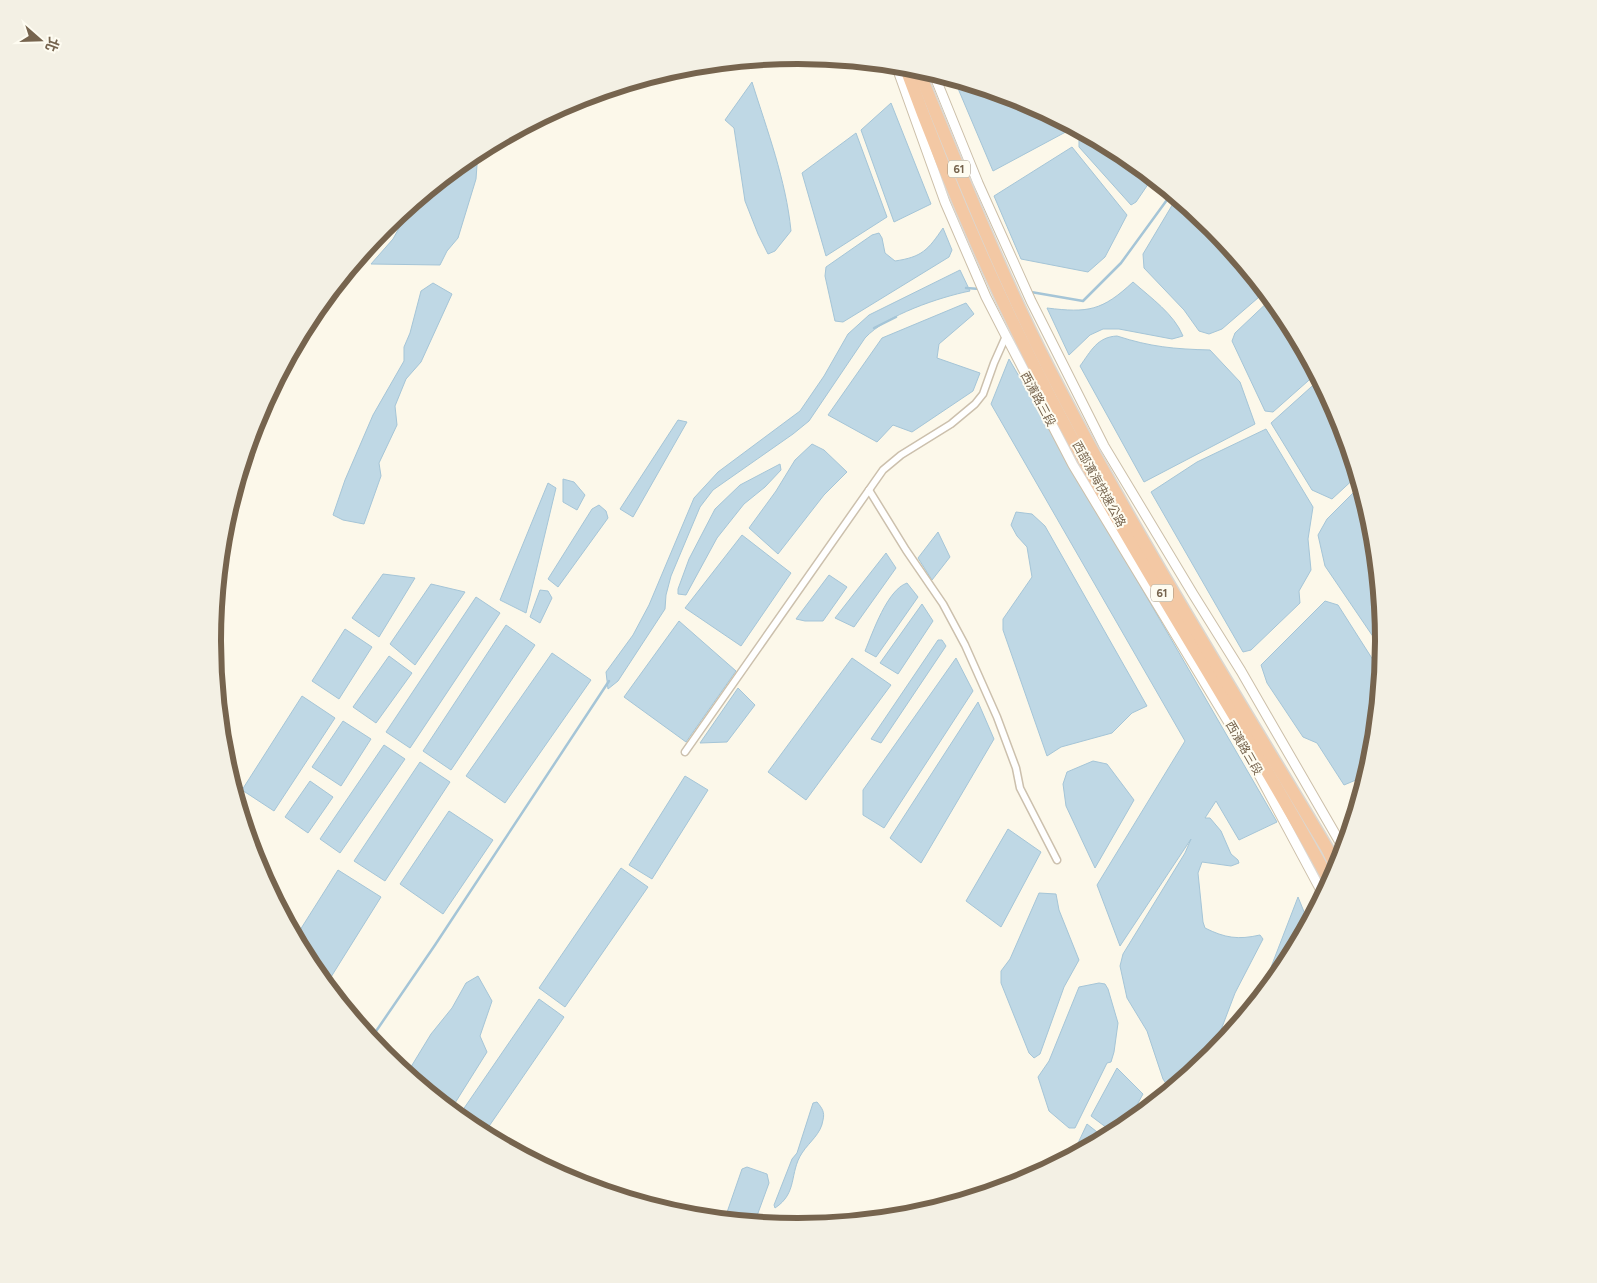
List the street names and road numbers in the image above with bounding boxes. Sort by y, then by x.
road number: 61 [948,160,970,178]
street label: 西濱路三段 [1018,369,1058,429]
street label: 西部濱海快速公路 [1070,439,1128,529]
road number: 61 [1151,584,1173,602]
street label: 西濱路三段 [1223,719,1265,777]

